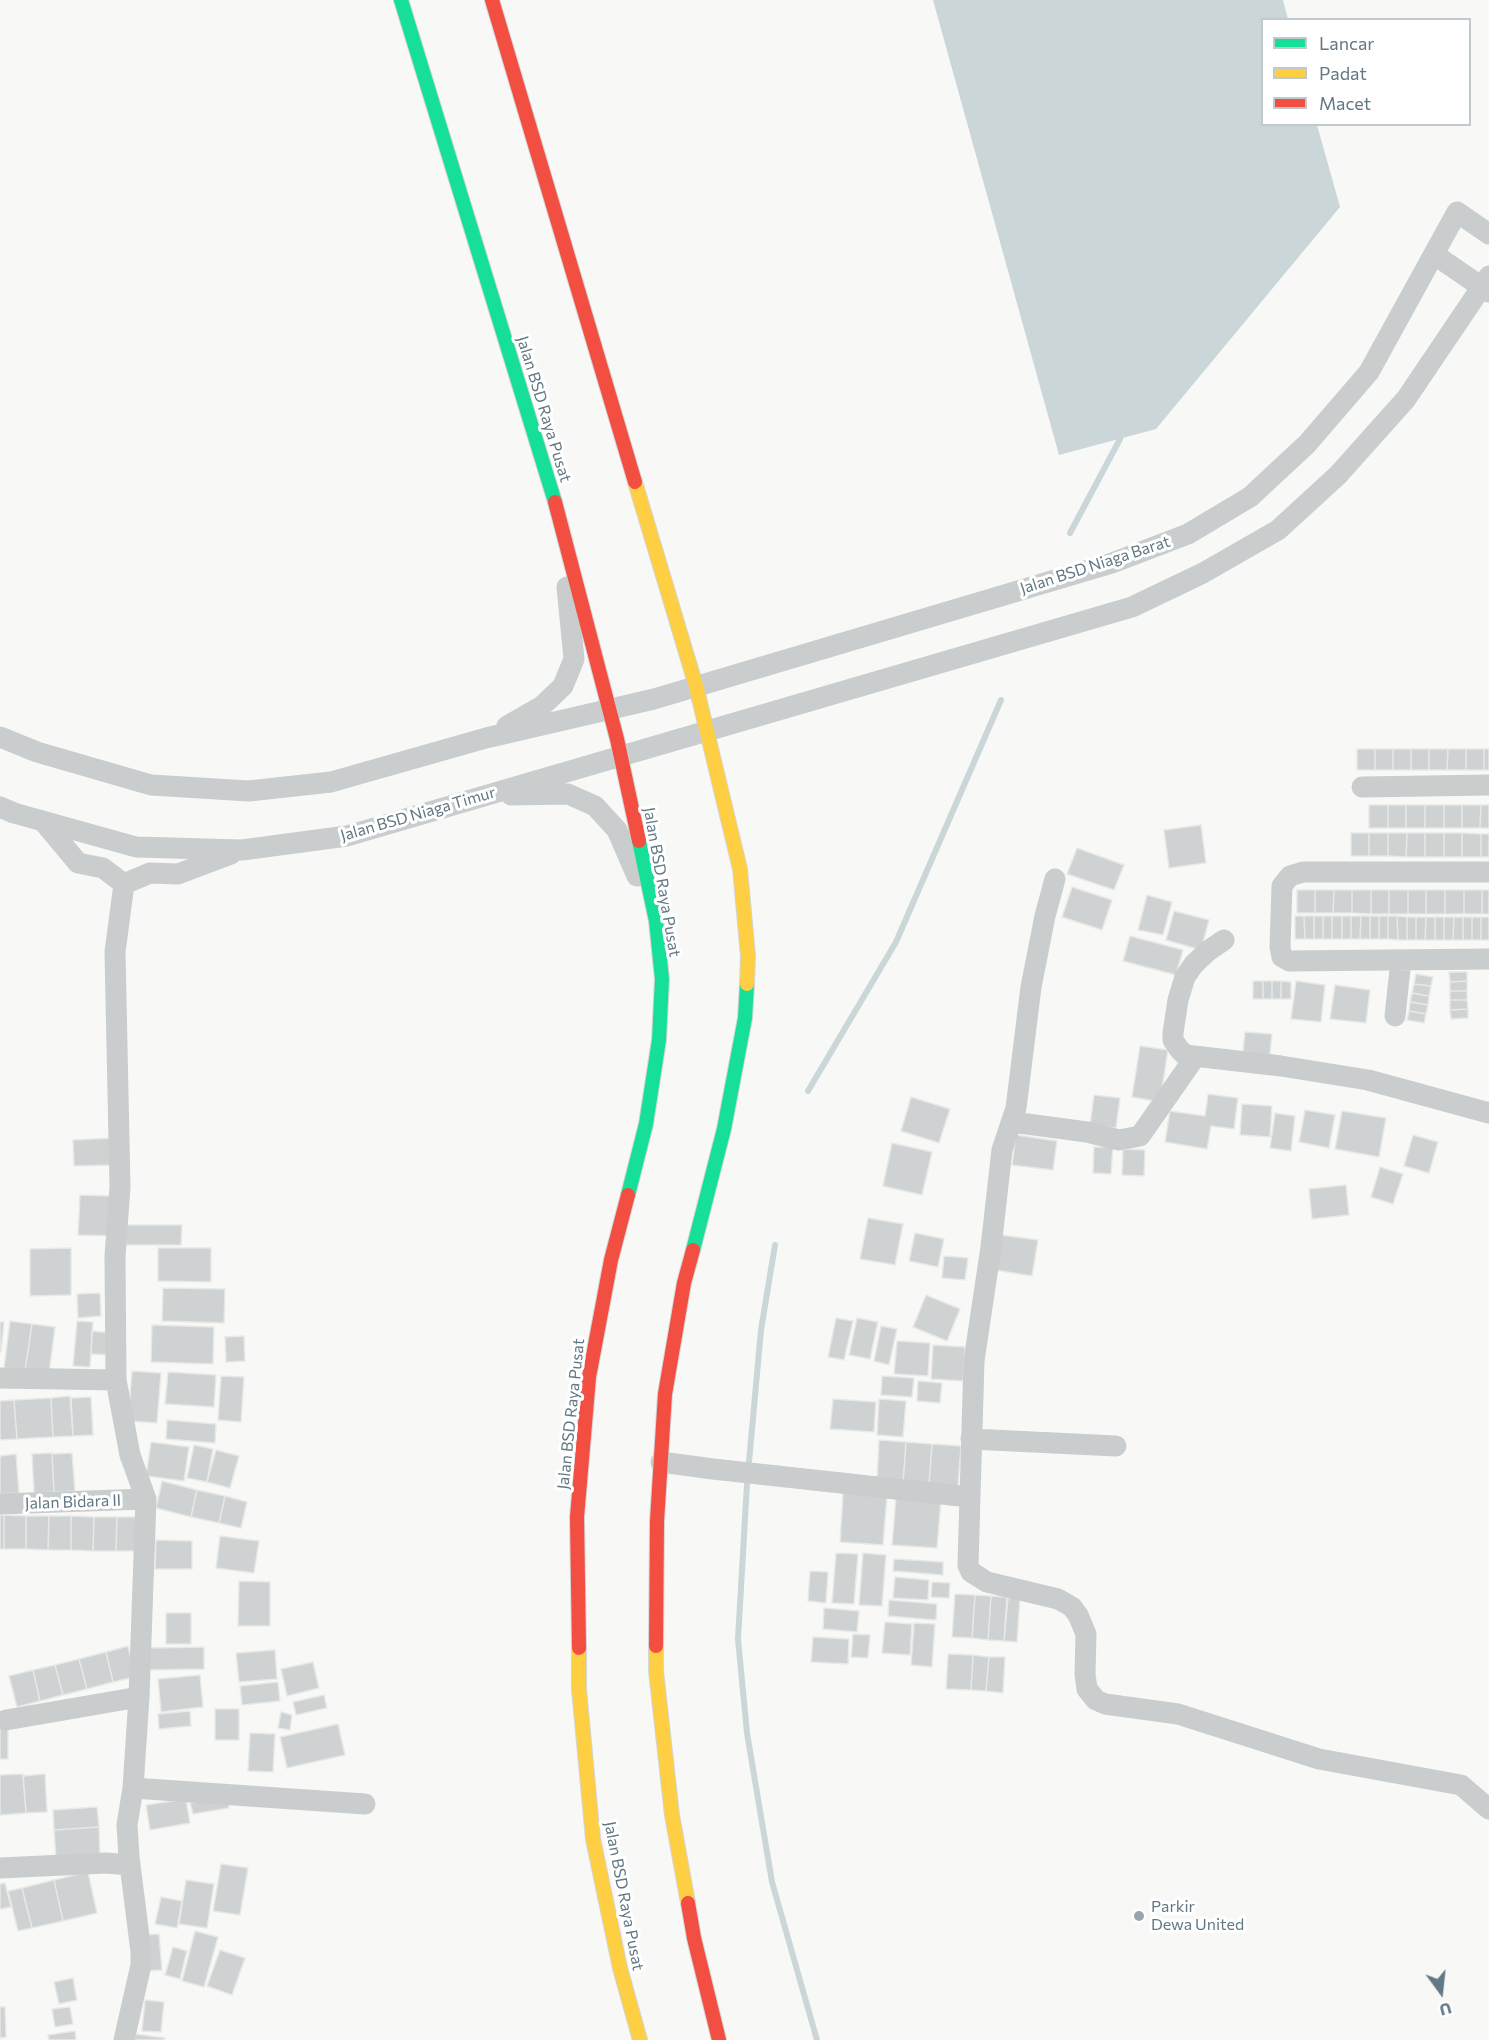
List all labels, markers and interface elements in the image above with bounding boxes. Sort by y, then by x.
legend [1261,18,1471,126]
text: Lancar [1319,32,1375,54]
text: Padat [1319,62,1367,84]
text: Macet [1319,92,1371,114]
street label: Jalan BSD Raya Pusat [513,334,575,484]
street label: Jalan BSD Niaga Barat [1018,532,1172,598]
street label: Jalan BSD Niaga Timur [338,783,498,845]
street label: Jalan BSD Raya Pusat [639,806,685,958]
street label: Jalan BSD Raya Pusat [554,1337,588,1491]
street label: Jalan Bidara II [25,1491,121,1513]
street label: Jalan BSD Raya Pusat [600,1820,648,1972]
place label: Parkir Dewa United [1151,1897,1244,1935]
marker: Parkir Dewa United [1132,1909,1146,1923]
north arrow [1411,1962,1471,2022]
text: U [1438,1999,1454,2021]

